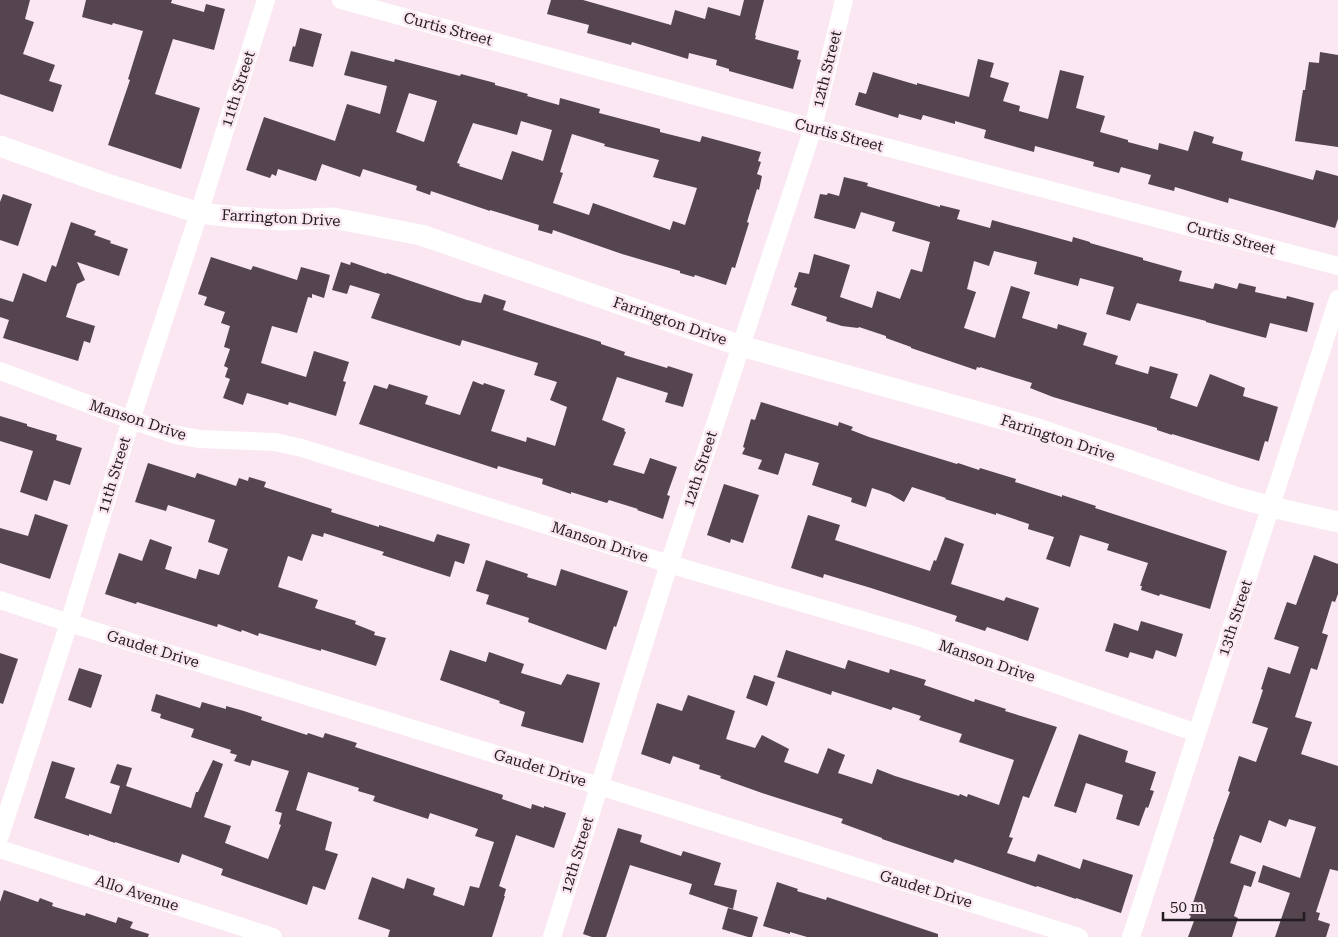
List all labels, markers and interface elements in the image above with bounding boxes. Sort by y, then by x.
street label: Curtis Street [402,9,495,50]
street label: 12th Street [809,28,845,109]
street label: 11th Street [217,48,259,129]
street label: Curtis Street [793,115,886,156]
street label: Farrington Drive [221,206,341,230]
street label: Curtis Street [1185,218,1278,259]
street label: Farrington Drive [611,293,729,349]
street label: Manson Drive [87,396,189,444]
street label: Farrington Drive [999,411,1117,465]
street label: 12th Street [679,428,721,509]
street label: 11th Street [94,434,134,515]
street label: Manson Drive [549,518,651,566]
street label: 13th Street [1214,577,1256,658]
street label: Gaudet Drive [105,626,201,672]
street label: Manson Drive [936,636,1038,686]
street label: Gaudet Drive [492,745,588,791]
street label: 12th Street [557,814,597,895]
street label: Gaudet Drive [878,866,974,912]
street label: Allo Avenue [93,871,181,915]
scale bar [1163,890,1304,922]
text: 50 m [1170,898,1205,916]

